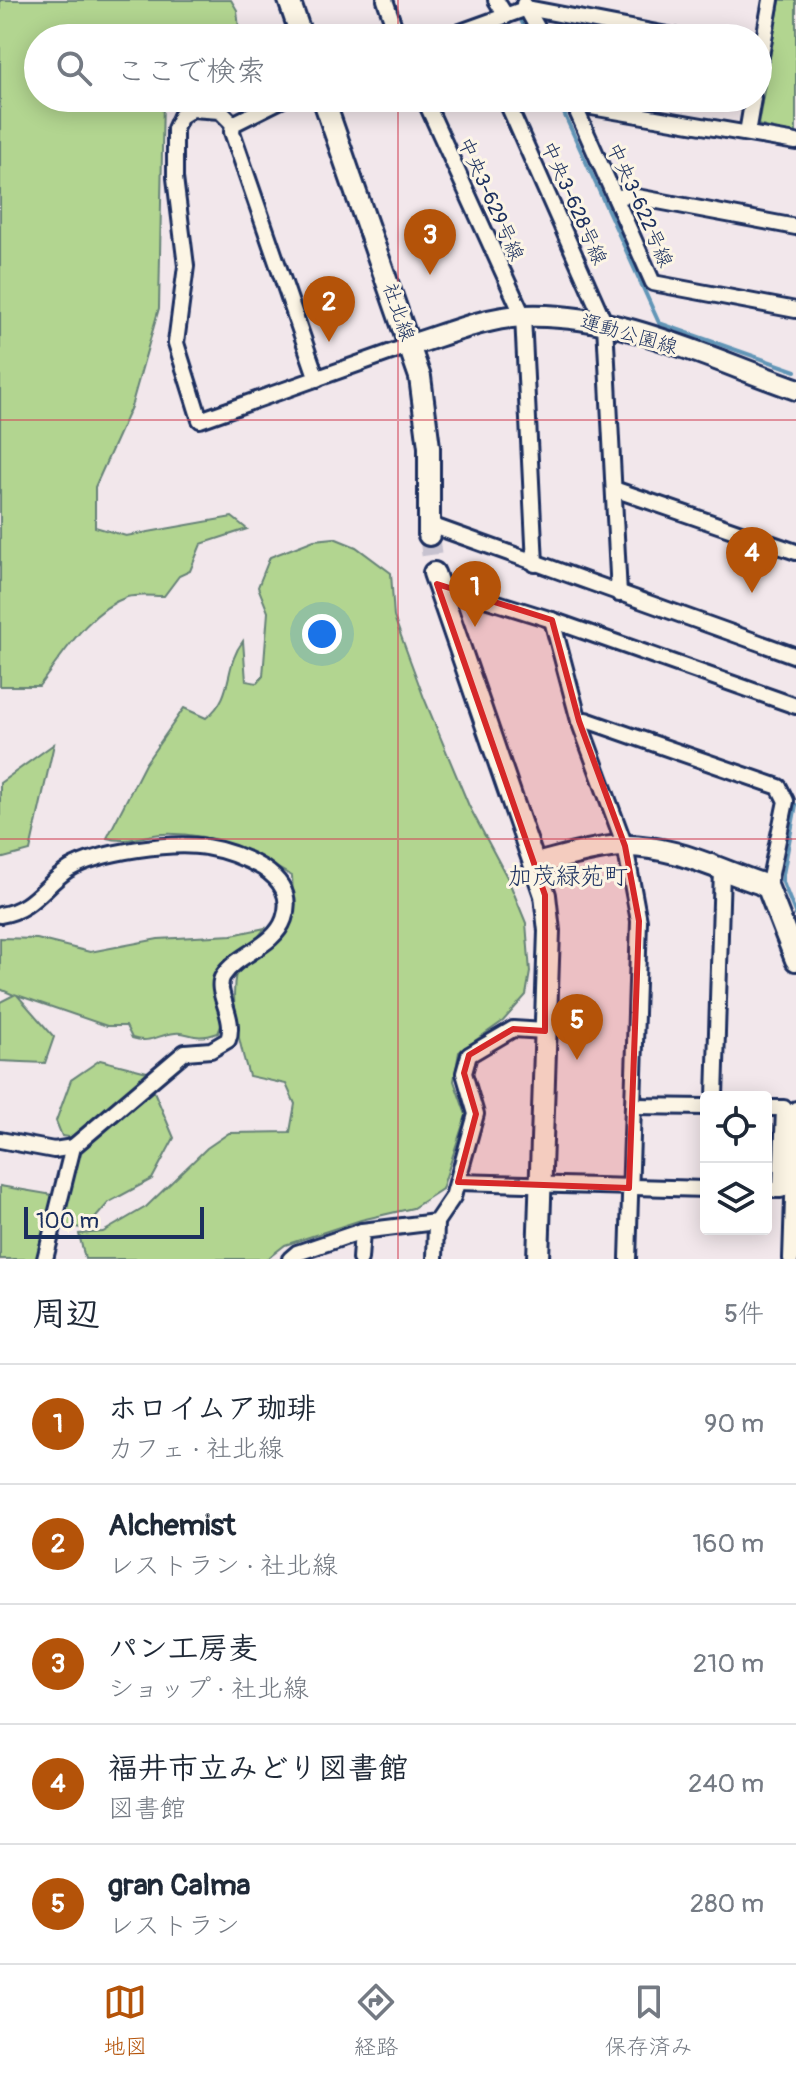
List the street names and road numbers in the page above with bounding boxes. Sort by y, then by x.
street label: 中央3-629号線 [453,133,529,265]
street label: 中央3-628号線 [536,137,612,269]
street label: 中央3-622号線 [601,139,679,271]
street label: 社北線 [377,280,421,344]
street label: 運動公園線 [577,308,681,360]

